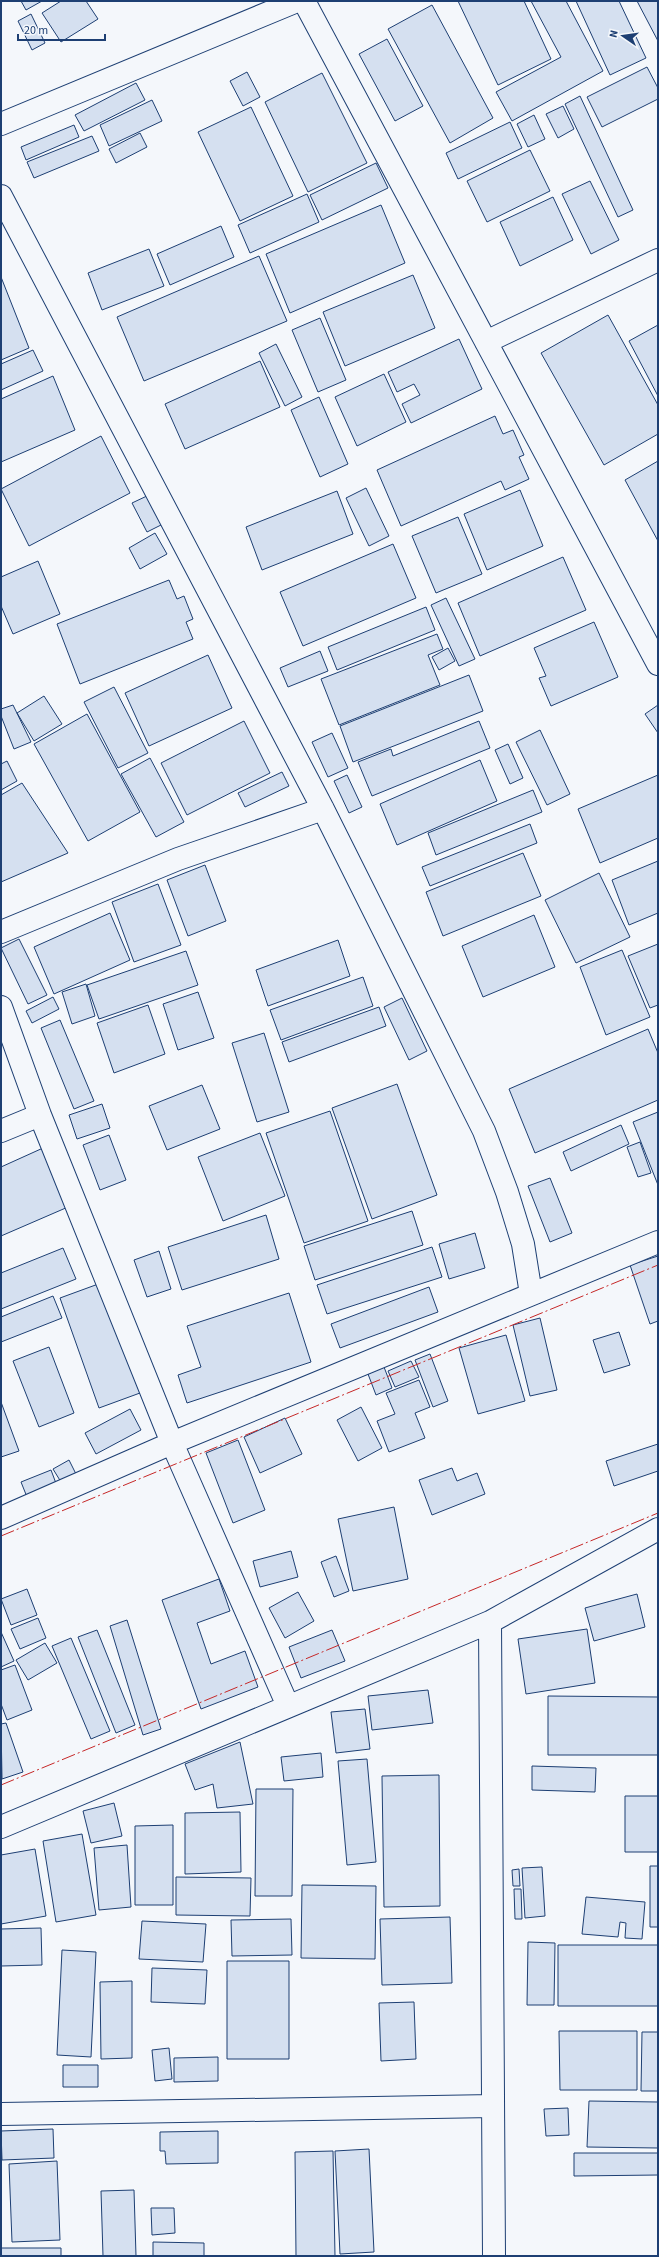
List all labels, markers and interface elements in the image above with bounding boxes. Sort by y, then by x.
scale bar [18,16,105,42]
north arrow [603,16,643,56]
text: 20 m [24,22,48,39]
text: N [606,29,622,39]

